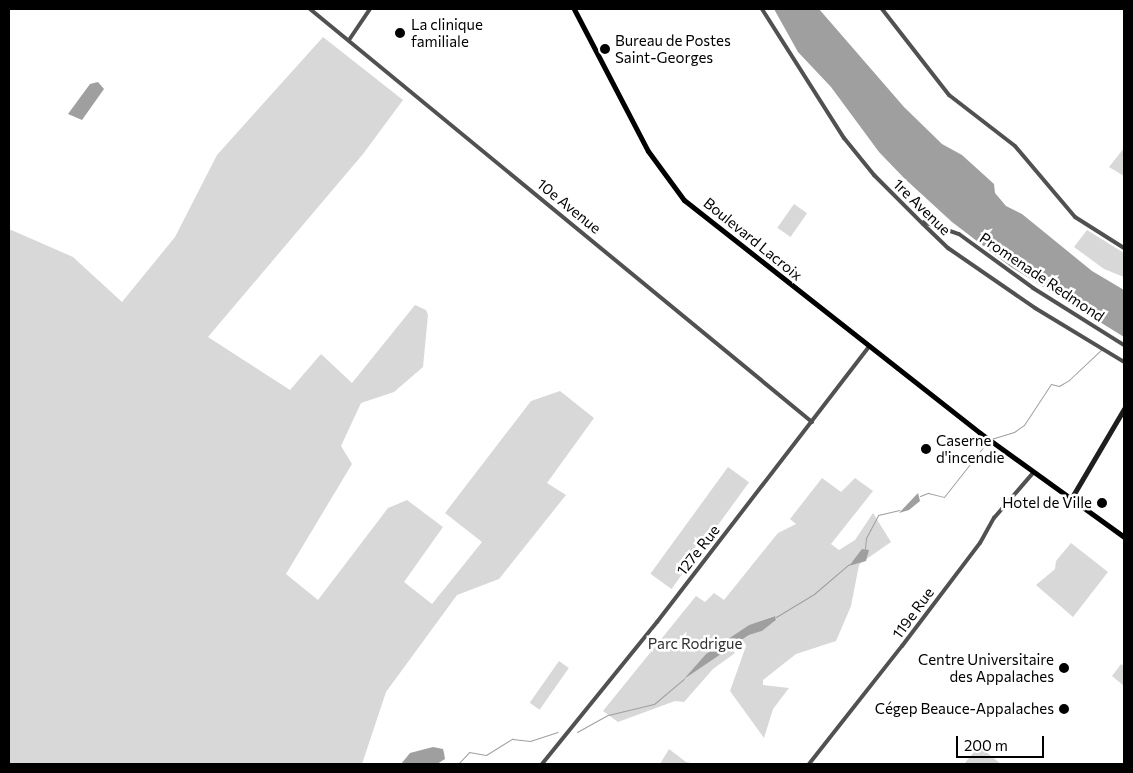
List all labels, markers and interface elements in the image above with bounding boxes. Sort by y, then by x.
place label: La clinique familiale [411,15,483,50]
marker: La clinique familiale [393,26,407,40]
place label: Bureau de Postes Saint-Georges [615,31,731,66]
marker: Bureau de Postes Saint-Georges [599,43,611,55]
street label: 10e Avenue [533,175,605,237]
street label: 1re Avenue [890,175,954,239]
street label: Boulevard Lacroix [700,194,806,284]
street label: Promenade Redmond [976,229,1108,325]
place label: Caserne d'incendie [936,431,1004,466]
marker: Caserne d'incendie [920,443,932,455]
place label: Hotel de Ville [1002,494,1092,512]
marker: Hotel de Ville [1096,497,1108,509]
street label: 127e Rue [673,521,723,579]
street label: 119e Rue [888,584,938,642]
park label: Parc Rodrigue [648,635,742,653]
place label: Centre Universitaire des Appalaches [918,650,1054,685]
marker: Centre Universitaire des Appalaches [1058,662,1070,674]
place label: Cégep Beauce-Appalaches [875,700,1054,718]
marker: Cégep Beauce-Appalaches [1058,703,1070,715]
scale bar [958,726,1046,758]
text: 200 m [964,736,1008,754]

